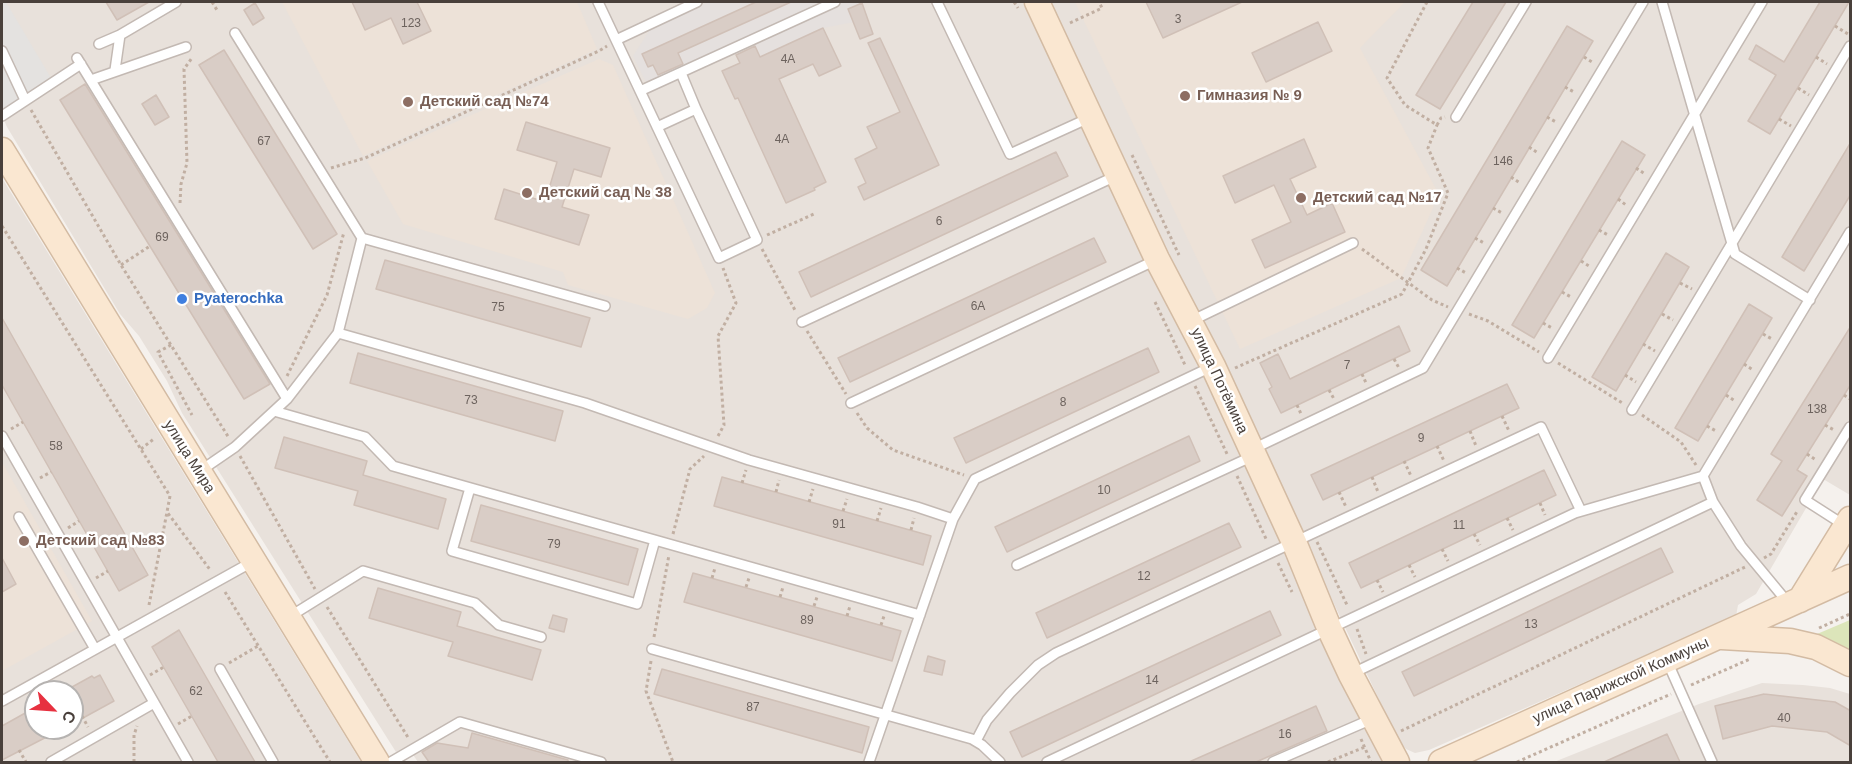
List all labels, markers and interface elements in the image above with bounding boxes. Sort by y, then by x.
house number: 3 [1175,13,1181,27]
house number: 123 [401,17,421,31]
house number: 4А [781,53,795,67]
place label: Гимназия № 9 [1197,87,1302,105]
marker: Гимназия № 9 [1178,89,1192,103]
place label: Детский сад №74 [420,93,549,111]
marker: Детский сад №74 [401,95,415,109]
house number: 4А [775,133,789,147]
house number: 67 [257,135,271,149]
house number: 146 [1493,155,1513,169]
place label: Детский сад № 38 [539,184,672,202]
marker: Детский сад № 38 [520,186,534,200]
place label: Детский сад №17 [1313,189,1442,207]
marker: Детский сад №17 [1294,191,1308,205]
house number: 6 [936,215,942,229]
house number: 69 [155,231,169,245]
place label: Pyaterochka [194,290,283,308]
marker: Pyaterochka [175,292,189,306]
house number: 6А [971,300,985,314]
house number: 75 [491,301,505,315]
street label: улица Потёмина [1187,325,1251,437]
house number: 7 [1344,359,1350,373]
house number: 73 [464,394,478,408]
house number: 8 [1060,396,1066,410]
house number: 138 [1807,403,1827,417]
street label: улица Мира [159,417,219,497]
house number: 9 [1418,432,1424,446]
house number: 58 [49,440,63,454]
house number: 10 [1097,484,1111,498]
house number: 91 [832,518,846,532]
house number: 11 [1453,519,1465,533]
place label: Детский сад №83 [36,532,165,550]
marker: Детский сад №83 [17,534,31,548]
house number: 79 [547,538,561,552]
house number: 12 [1137,570,1151,584]
house number: 89 [800,614,814,628]
house number: 13 [1524,618,1538,632]
street label: улица Парижской Коммуны [1530,634,1712,728]
house number: 14 [1145,674,1159,688]
north arrow [24,680,84,740]
house number: 62 [189,685,203,699]
house number: 87 [746,701,760,715]
text: С [59,708,79,726]
house number: 40 [1777,712,1791,726]
house number: 16 [1278,728,1292,742]

